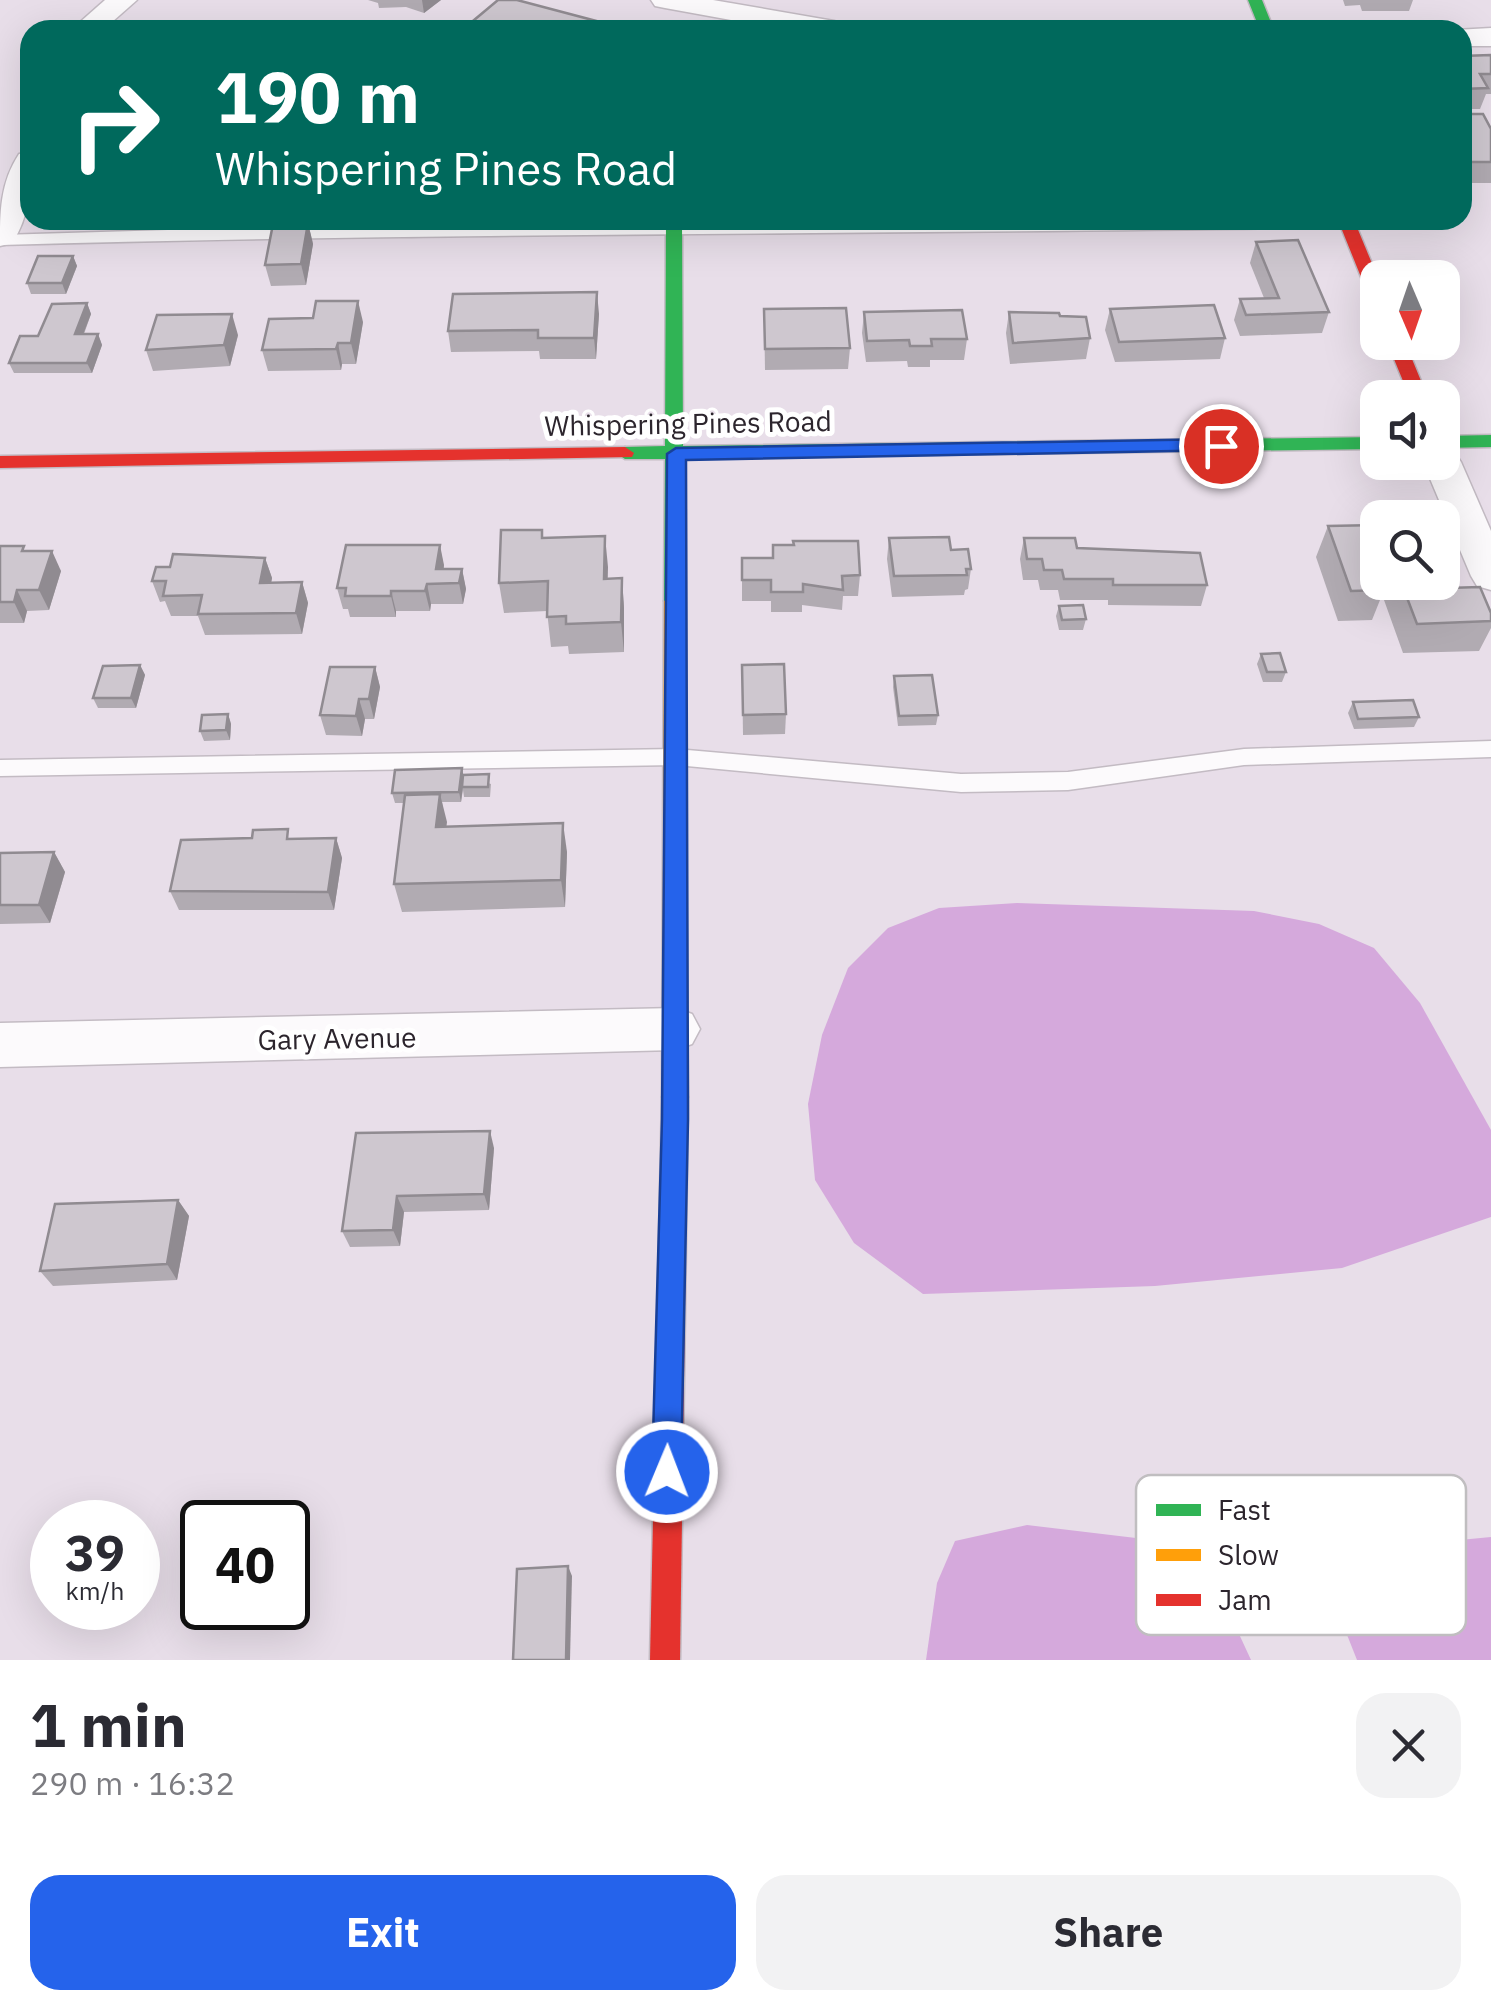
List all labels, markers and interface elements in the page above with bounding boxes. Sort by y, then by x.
text: 190 m [215,51,420,142]
icon: right [50,60,180,190]
text: Whispering Pines Road [215,139,677,197]
north arrow [1360,260,1460,360]
map controls [1360,260,1460,600]
button: sound [1360,380,1460,480]
street label: Whispering Pines Road [544,402,832,444]
pin [1179,404,1264,489]
icon: arrive [1194,419,1249,474]
button: search [1360,500,1460,600]
street label: Gary Avenue [257,1018,417,1058]
position arrow [615,1420,719,1524]
legend [1136,1475,1466,1635]
text: Fast [1218,1491,1271,1528]
speed limit sign: 40 [180,1500,310,1630]
text: 39 [65,1520,125,1585]
text: Slow [1218,1536,1279,1573]
text: km/h [66,1574,124,1607]
text: Jam [1218,1581,1272,1618]
text: 1 min [30,1685,187,1764]
button: close [1356,1693,1461,1798]
text: 290 m · 16:32 [30,1762,235,1804]
button: Exit [30,1875,736,1990]
button: Share [756,1875,1461,1990]

